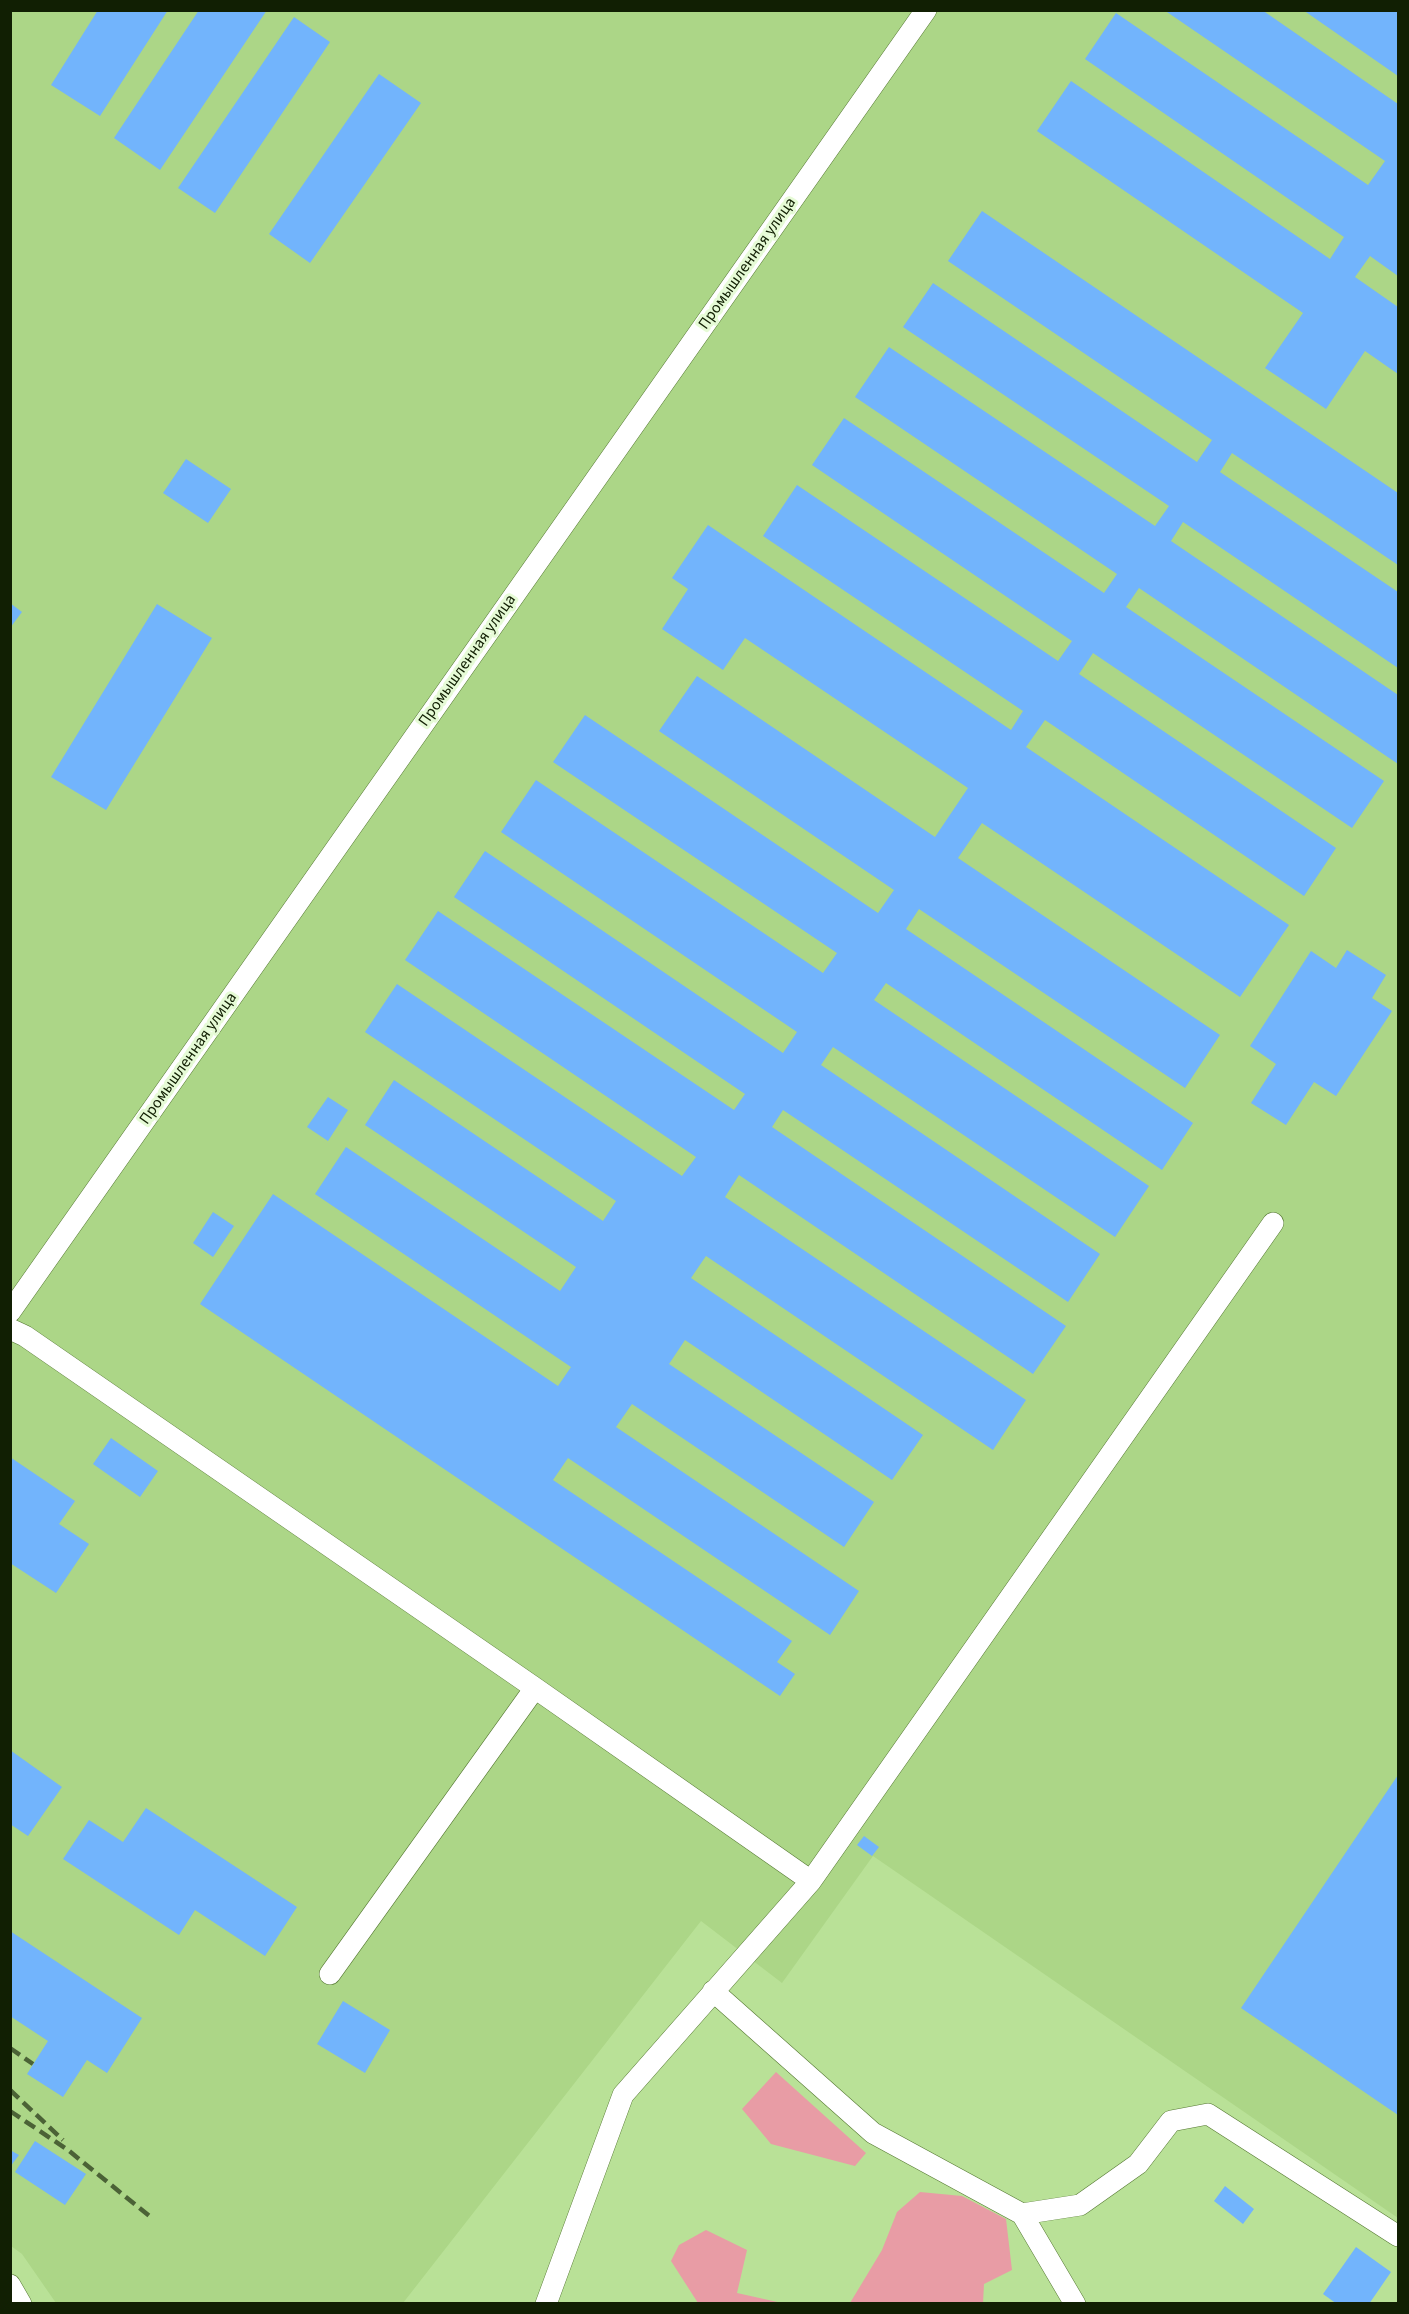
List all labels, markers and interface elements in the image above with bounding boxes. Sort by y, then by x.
street label: Промышленная улица [695,194,801,334]
street label: Промышленная улица [415,591,521,731]
street label: Промышленная улица [136,989,242,1129]

